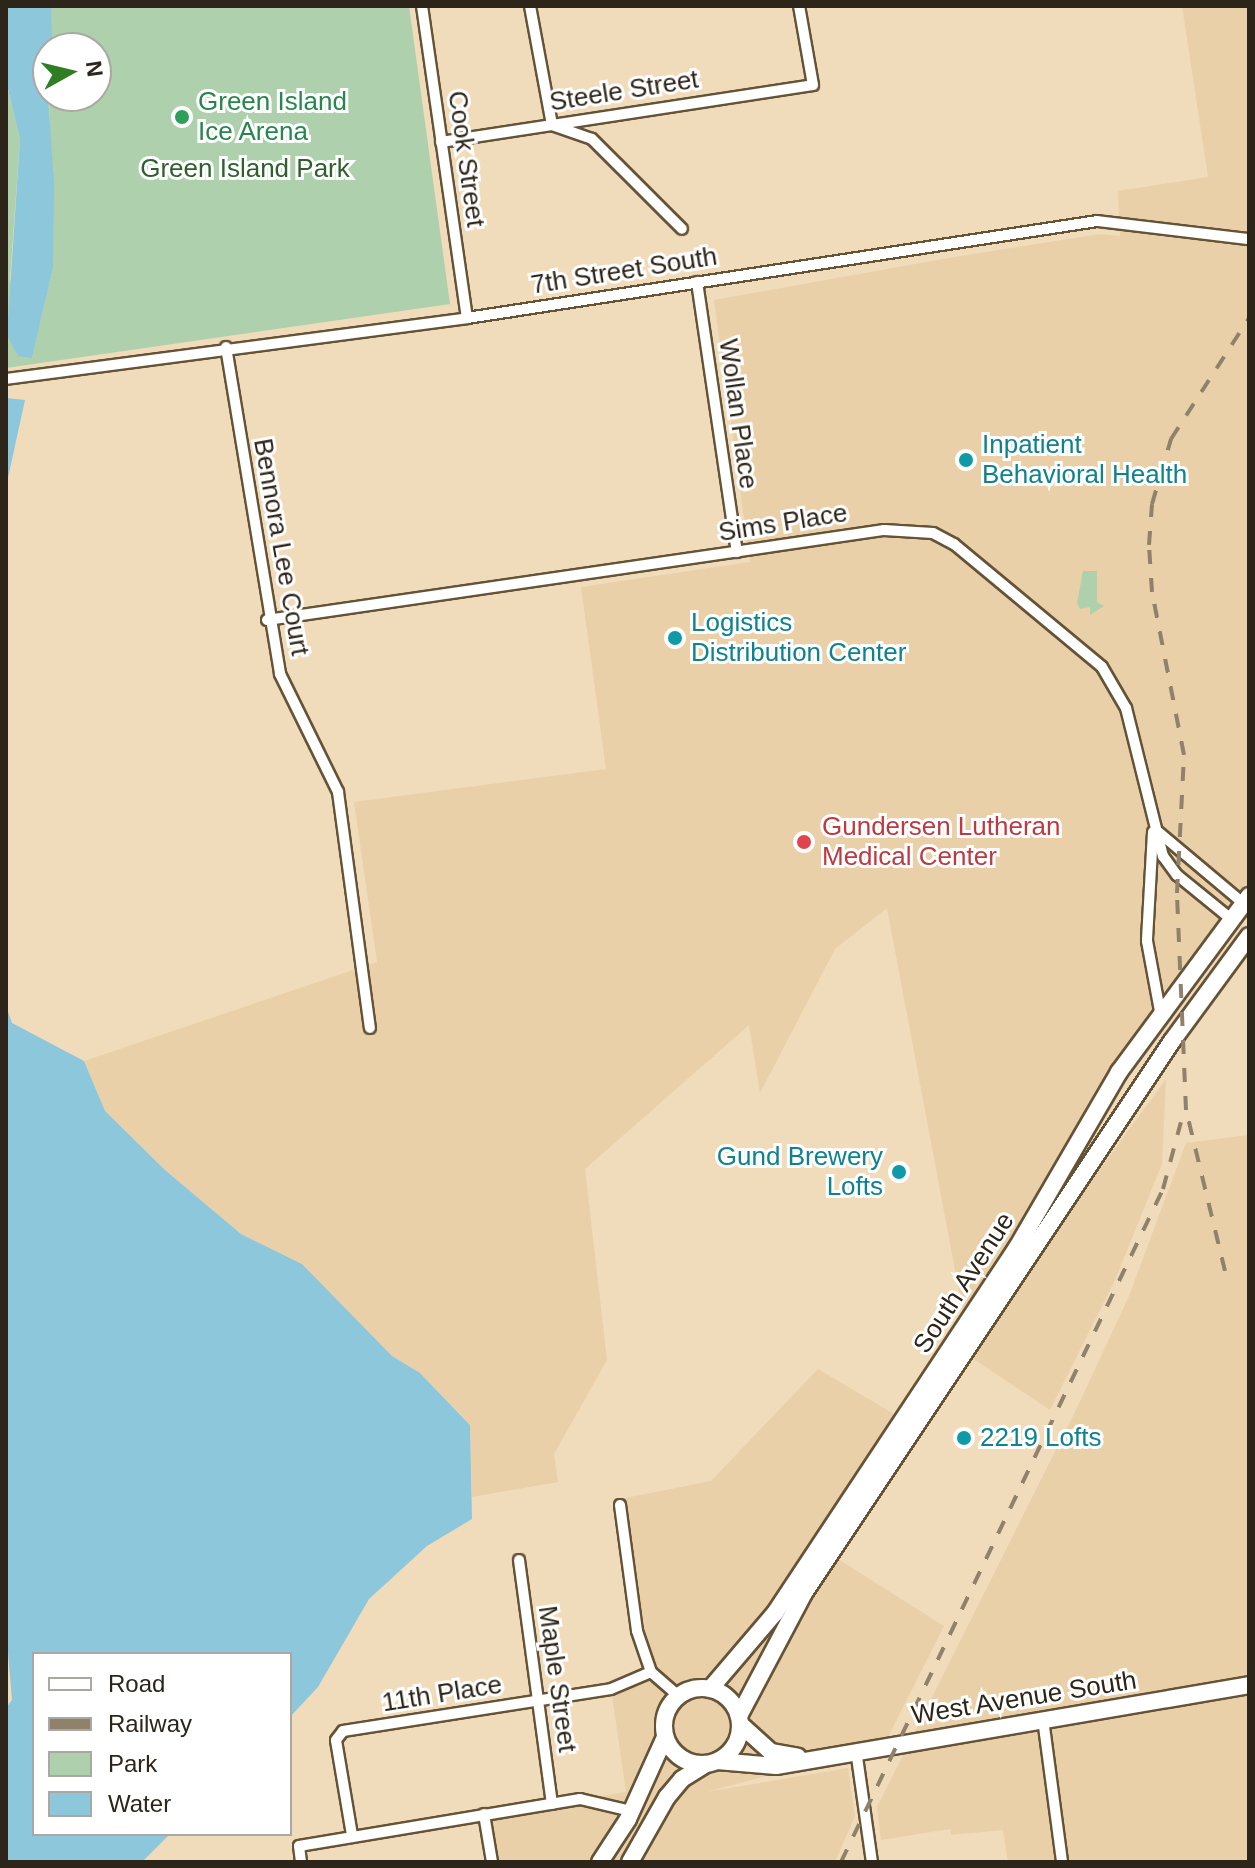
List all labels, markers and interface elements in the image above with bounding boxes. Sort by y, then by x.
north arrow [32,32,112,112]
text: N [81,59,108,78]
street label: Steele Street [547,64,701,118]
place label: Green Island Ice Arena [198,86,347,148]
street label: Cook Street [441,89,491,229]
marker: Green Island Ice Arena [173,108,191,126]
park label: Green Island Park [140,153,350,185]
street label: 7th Street South [529,241,719,301]
street label: Wollan Place [712,337,764,491]
place label: Inpatient Behavioral Health [982,429,1187,490]
street label: Bennora Lee Court [247,436,315,658]
marker: Inpatient Behavioral Health [957,451,975,469]
street label: Sims Place [716,497,850,549]
place label: Logistics Distribution Center [691,607,906,668]
marker: Logistics Distribution Center [666,629,684,647]
place label: Gundersen Lutheran Medical Center [822,811,1061,872]
marker: Gundersen Lutheran Medical Center [793,831,815,853]
place label: Gund Brewery Lofts [717,1141,883,1202]
marker: Gund Brewery Lofts [890,1163,908,1181]
street label: South Avenue [907,1206,1021,1360]
place label: 2219 Lofts [980,1422,1101,1454]
marker: 2219 Lofts [955,1429,973,1447]
street label: Maple Street [531,1604,583,1754]
legend [32,1652,292,1836]
street label: West Avenue South [909,1665,1139,1731]
street label: 11th Place [380,1669,504,1719]
text: Road [108,1670,165,1697]
text: Railway [108,1710,192,1737]
text: Park [108,1750,157,1777]
text: Water [108,1790,171,1817]

